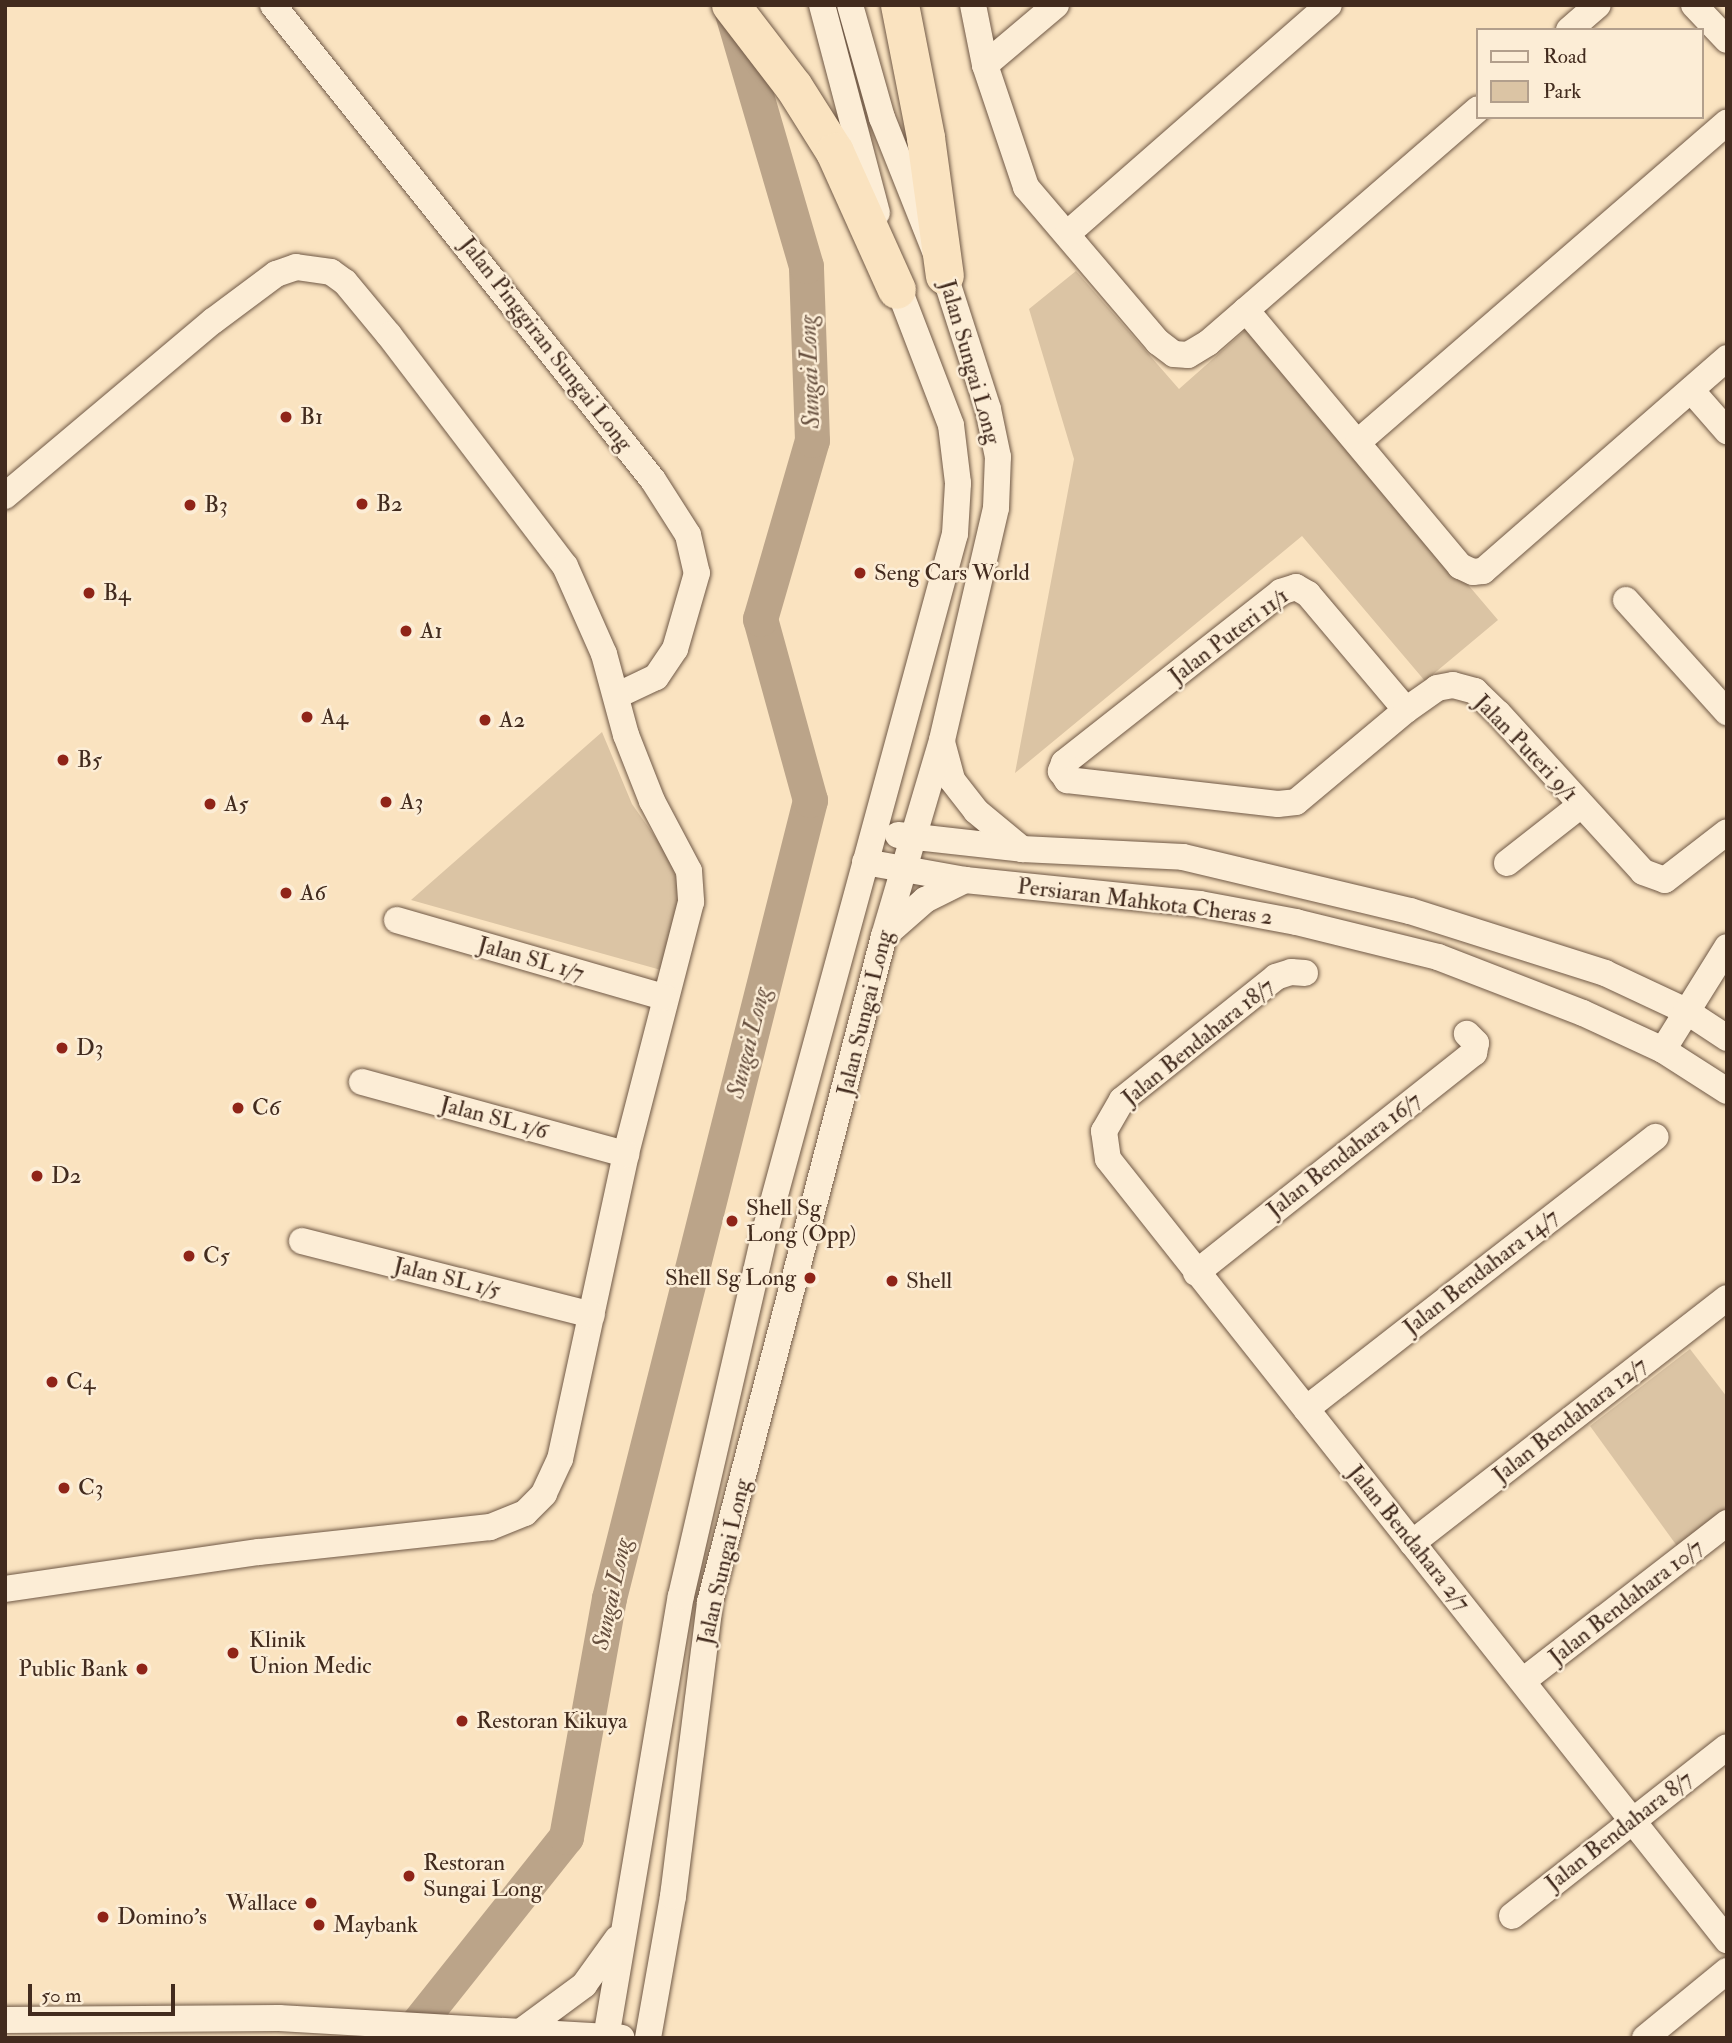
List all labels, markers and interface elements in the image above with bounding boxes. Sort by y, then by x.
legend [1476,28,1704,119]
text: Road [1543,43,1587,70]
text: Park [1543,78,1581,105]
street label: Jalan Pinggiran Sungai Long [454,231,638,457]
street label: Jalan Sungai Long [933,277,1007,447]
water label: Sungai Long [794,315,826,429]
place label: B1 [300,403,323,431]
marker: B1 [278,409,294,425]
place label: B2 [376,490,403,518]
place label: B3 [204,491,228,519]
marker: B2 [354,496,370,512]
marker: B3 [182,497,198,513]
place label: Seng Cars World [874,559,1030,587]
marker: Seng Cars World [852,565,868,581]
place label: B4 [103,579,130,607]
street label: Jalan Puteri 11/1 [1164,582,1294,690]
marker: B4 [81,585,97,601]
place label: A1 [420,617,443,645]
marker: A1 [398,623,414,639]
street label: Jalan Puteri 9/1 [1468,689,1584,807]
place label: A4 [321,703,348,731]
place label: A2 [499,706,525,734]
marker: A4 [299,709,315,725]
marker: A2 [477,712,493,728]
place label: B5 [77,746,102,774]
marker: B5 [55,752,71,768]
place label: A3 [400,788,423,816]
place label: A5 [224,790,249,818]
marker: A3 [378,794,394,810]
marker: A5 [202,796,218,812]
street label: Persiaran Mahkota Cheras 2 [1016,873,1274,931]
place label: A6 [300,879,326,907]
marker: A6 [278,885,294,901]
street label: Jalan Sungai Long [831,927,899,1099]
street label: Jalan SL 1/7 [475,931,587,987]
street label: Jalan Bendahara 18/7 [1116,972,1280,1112]
water label: Sungai Long [721,985,777,1101]
place label: D3 [76,1034,104,1062]
marker: D3 [54,1040,70,1056]
street label: Jalan Bendahara 16/7 [1261,1086,1427,1224]
street label: Jalan SL 1/6 [437,1090,551,1146]
place label: C6 [252,1094,280,1122]
marker: C6 [230,1100,246,1116]
place label: D2 [51,1162,81,1190]
marker: D2 [29,1168,45,1184]
place label: Shell Sg Long (Opp) [746,1194,856,1248]
street label: Jalan Bendahara 14/7 [1398,1203,1564,1341]
marker: Shell Sg Long (Opp) [724,1213,740,1229]
place label: C5 [203,1242,230,1270]
marker: C5 [181,1248,197,1264]
street label: Jalan SL 1/5 [391,1251,503,1305]
place label: Shell Sg Long [665,1264,796,1292]
place label: Shell [906,1267,952,1295]
marker: Shell Sg Long [802,1270,818,1286]
marker: Shell [884,1273,900,1289]
street label: Jalan Bendahara 12/7 [1487,1351,1653,1489]
place label: C4 [66,1368,95,1396]
marker: C4 [44,1374,60,1390]
street label: Jalan Bendahara 2/7 [1342,1459,1476,1617]
place label: C3 [78,1474,104,1502]
street label: Jalan Sungai Long [691,1476,757,1648]
marker: C3 [56,1480,72,1496]
street label: Jalan Bendahara 10/7 [1543,1533,1709,1671]
water label: Sungai Long [586,1536,638,1652]
place label: Klinik Union Medic [249,1626,371,1680]
marker: Klinik Union Medic [223,1643,243,1663]
place label: Public Bank [18,1655,128,1683]
marker: Public Bank [134,1661,150,1677]
place label: Restoran Kikuya [476,1707,627,1735]
marker: Restoran Kikuya [454,1713,470,1729]
street label: Jalan Bendahara 8/7 [1540,1765,1698,1897]
place label: Restoran Sungai Long [423,1849,542,1903]
marker: Restoran Sungai Long [401,1868,417,1884]
place label: Wallace [226,1889,297,1917]
marker: Wallace [303,1895,319,1911]
place label: Domino's [117,1903,207,1931]
marker: Domino's [95,1909,111,1925]
place label: Maybank [333,1911,418,1939]
marker: Maybank [311,1917,327,1933]
scale bar [32,1969,178,2013]
text: 50 m [41,1982,82,2009]

